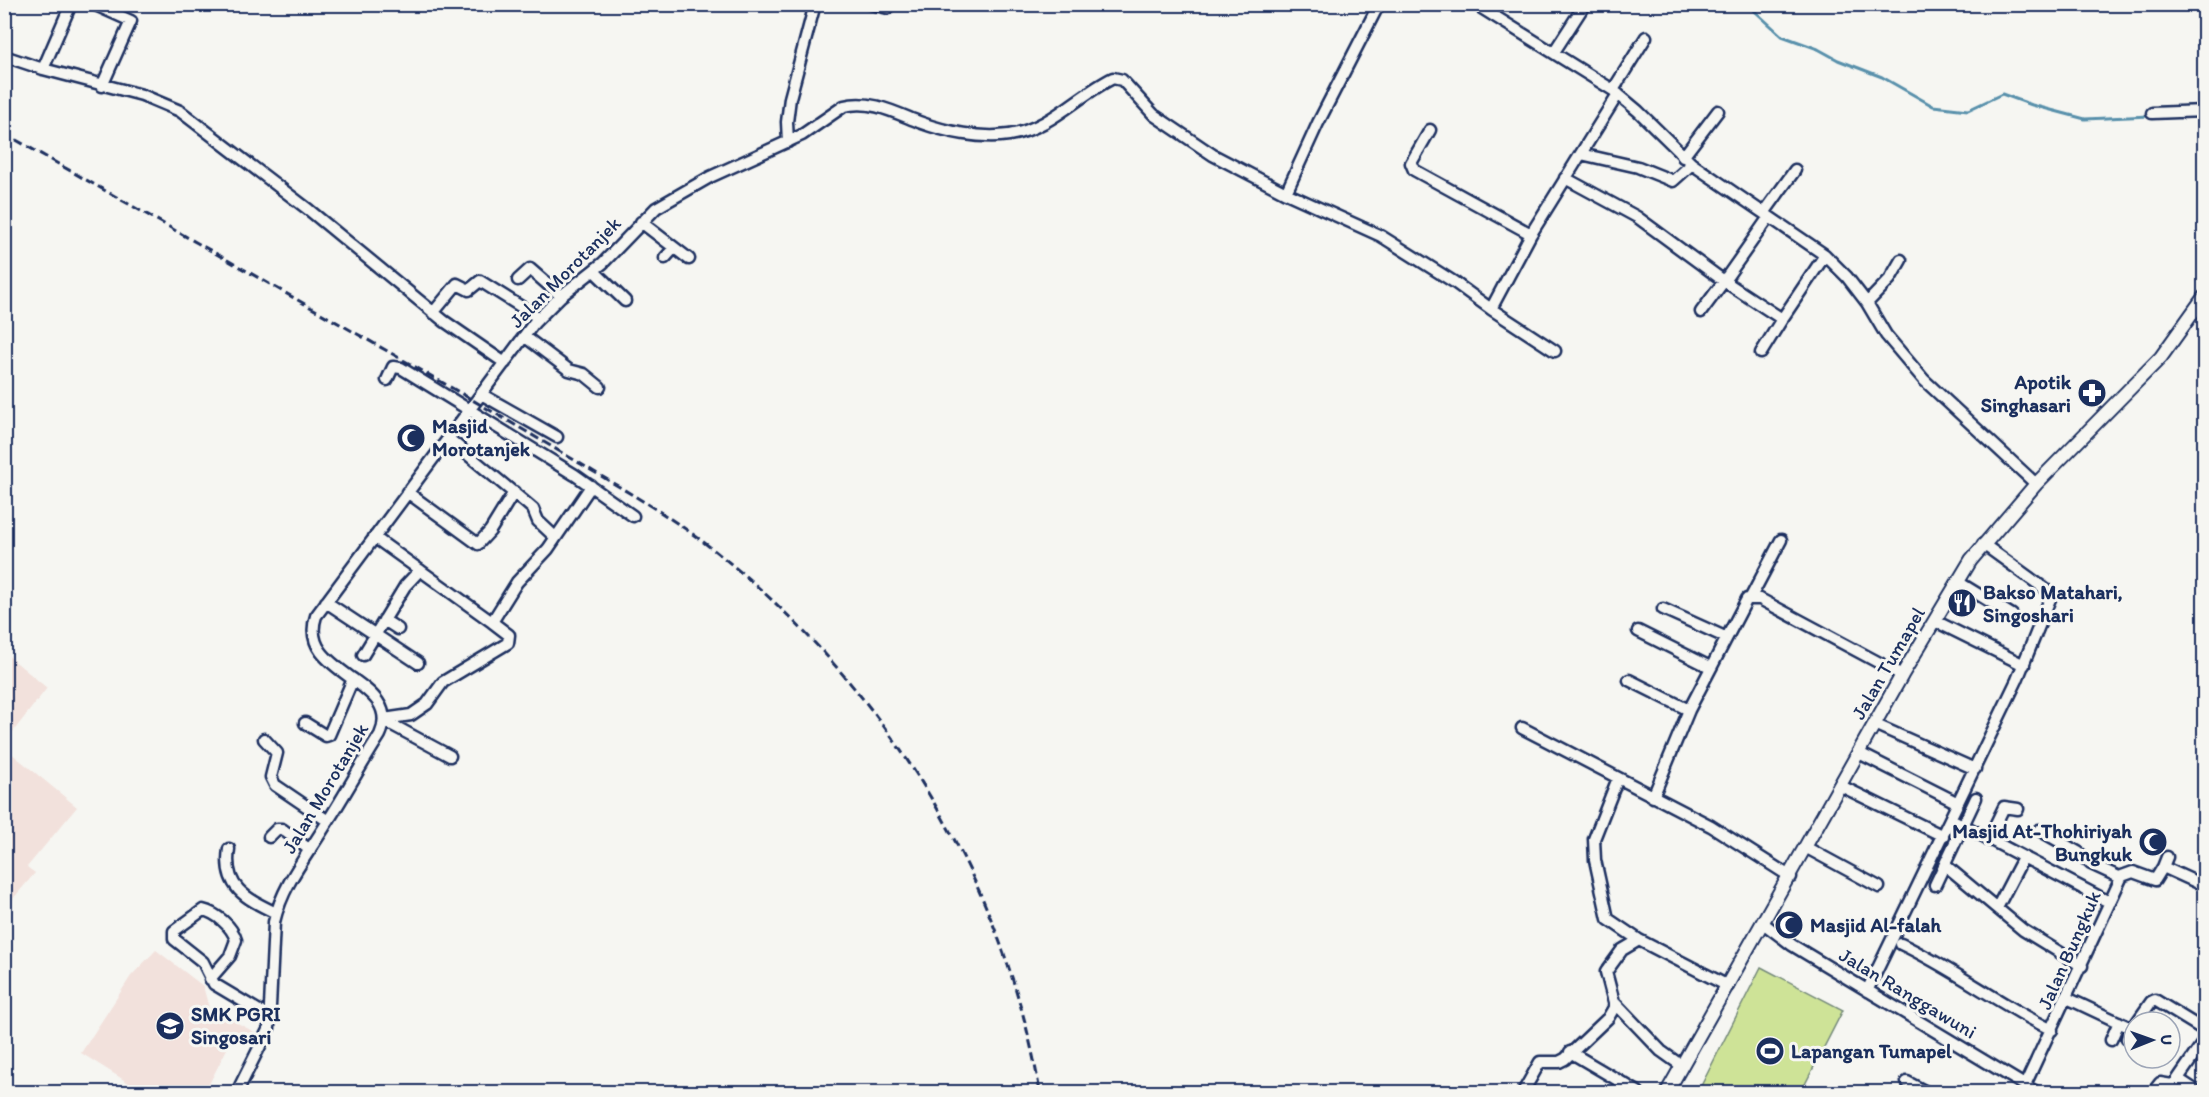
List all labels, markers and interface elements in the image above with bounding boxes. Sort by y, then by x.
street label: Jalan Morotanjek [504,211,626,333]
place label: Apotik Singhasari [1981,370,2072,418]
pharmacy icon: Apotik Singhasari [2076,377,2108,409]
place label: Masjid Morotanjek [432,414,531,462]
mosque icon: Masjid Morotanjek [395,422,427,454]
place label: Bakso Matahari, Singoshari [1983,580,2123,628]
restaurant icon: Bakso Matahari, Singoshari [1946,587,1978,619]
street label: Jalan Tumapel [1846,602,1930,723]
street label: Jalan Morotanjek [277,718,374,858]
place label: Masjid At-Thohiriyah Bungkuk [1952,819,2133,867]
mosque icon: Masjid At-Thohiriyah Bungkuk [2137,826,2169,858]
street label: Jalan Bungkuk [2032,886,2106,1013]
mosque icon: Masjid Al-falah [1773,909,1805,941]
place label: Masjid Al-falah [1810,913,1941,938]
street label: Jalan Ranggawuni [1835,942,1981,1044]
place label: SMK PGRI Singosari [191,1002,281,1050]
school or university icon: SMK PGRI Singosari [154,1010,186,1042]
north arrow [2122,1010,2182,1070]
text: U [2157,1034,2176,1045]
sports icon: Lapangan Tumapel [1754,1035,1786,1067]
place label: Lapangan Tumapel [1791,1039,1952,1064]

